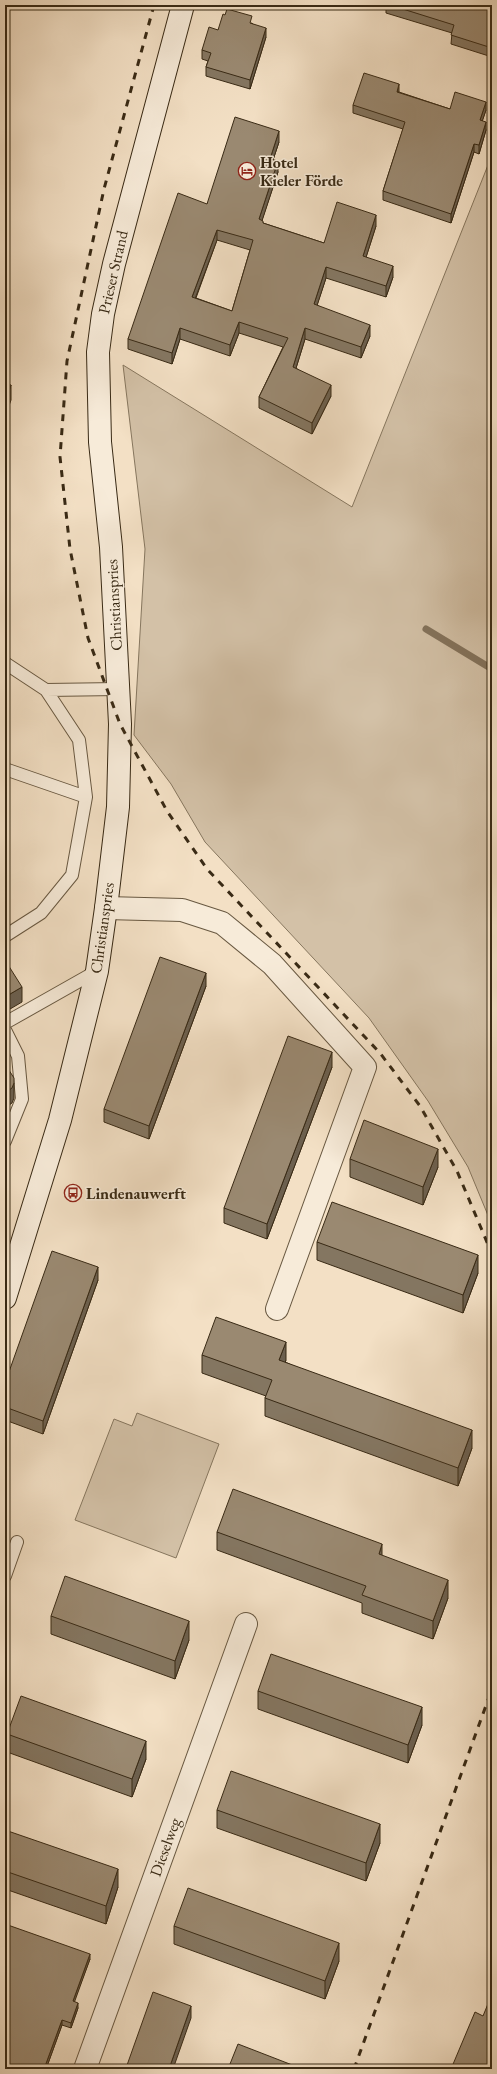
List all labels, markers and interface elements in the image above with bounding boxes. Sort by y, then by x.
place label: Hotel Kieler Förde [260,152,343,191]
hotel icon: Hotel Kieler Förde [237,161,257,181]
street label: Prieser Strand [93,227,133,316]
street label: Christianspries [101,559,127,651]
street label: Christianspries [85,881,119,975]
bus stop icon: Lindenauwerft [63,1183,83,1203]
place label: Lindenauwerft [86,1183,186,1204]
street label: Dieselweg [145,1814,186,1879]

